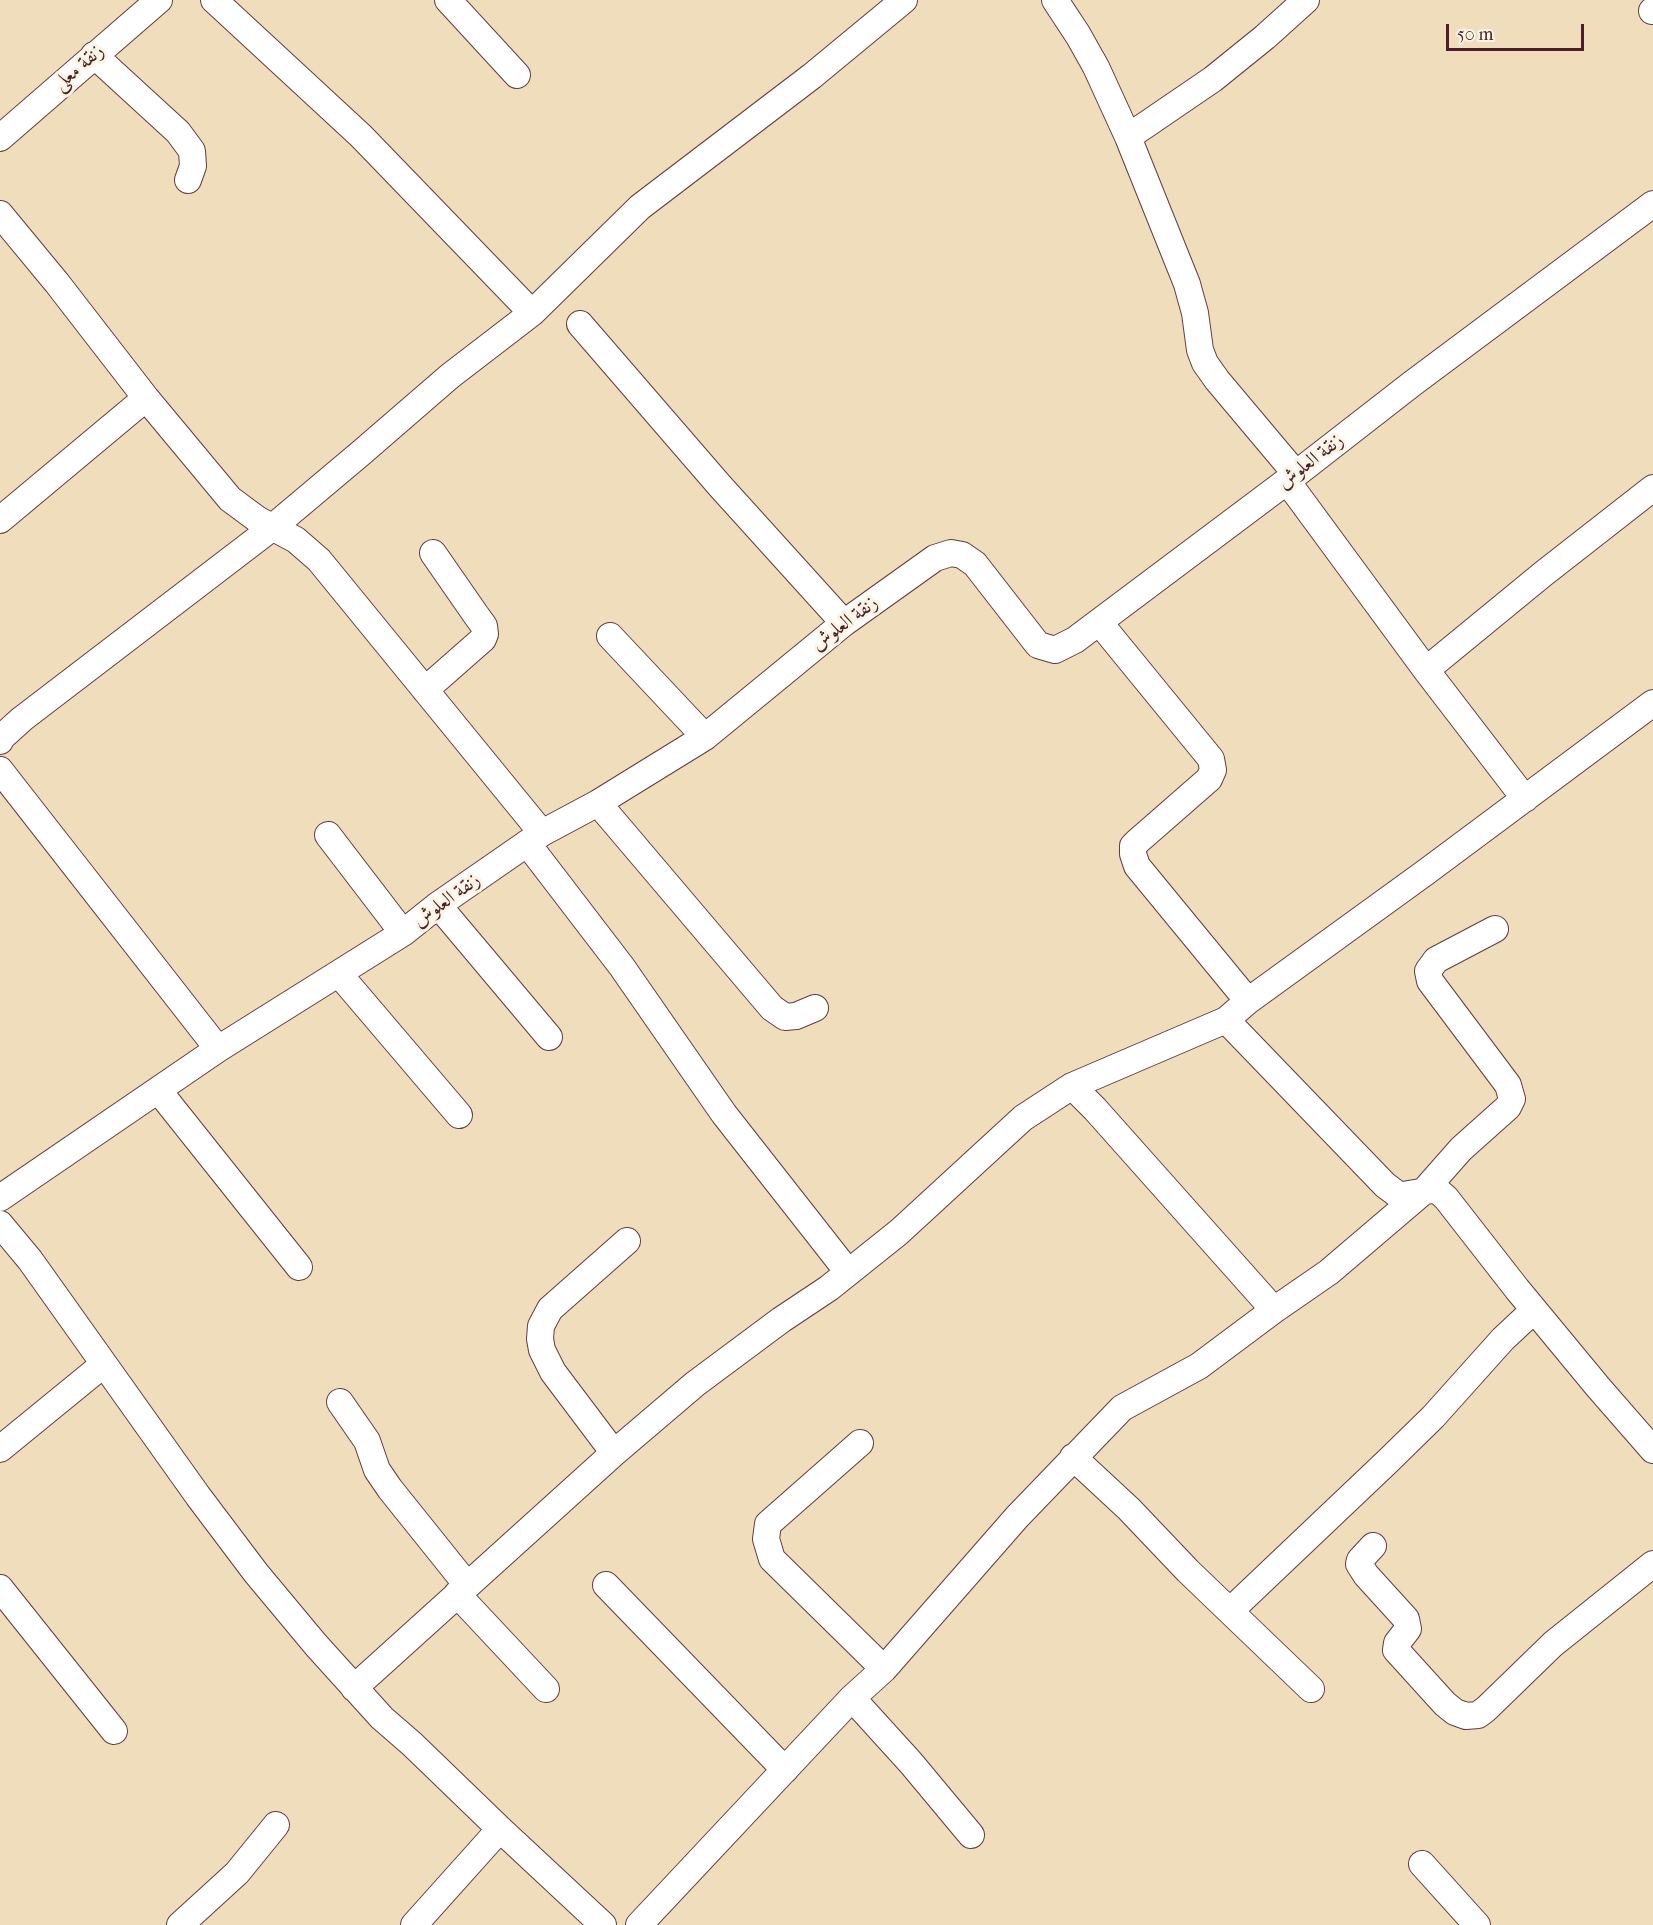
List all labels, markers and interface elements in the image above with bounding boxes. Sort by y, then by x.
scale bar [1449,12,1587,50]
text: 50 m [1457,24,1493,45]
street label: زنقة معلى [49,39,109,97]
street label: زنقة العلوش [1273,429,1349,495]
street label: زنقة العلوش [807,591,883,657]
street label: زنقة العلوش [409,868,485,934]

